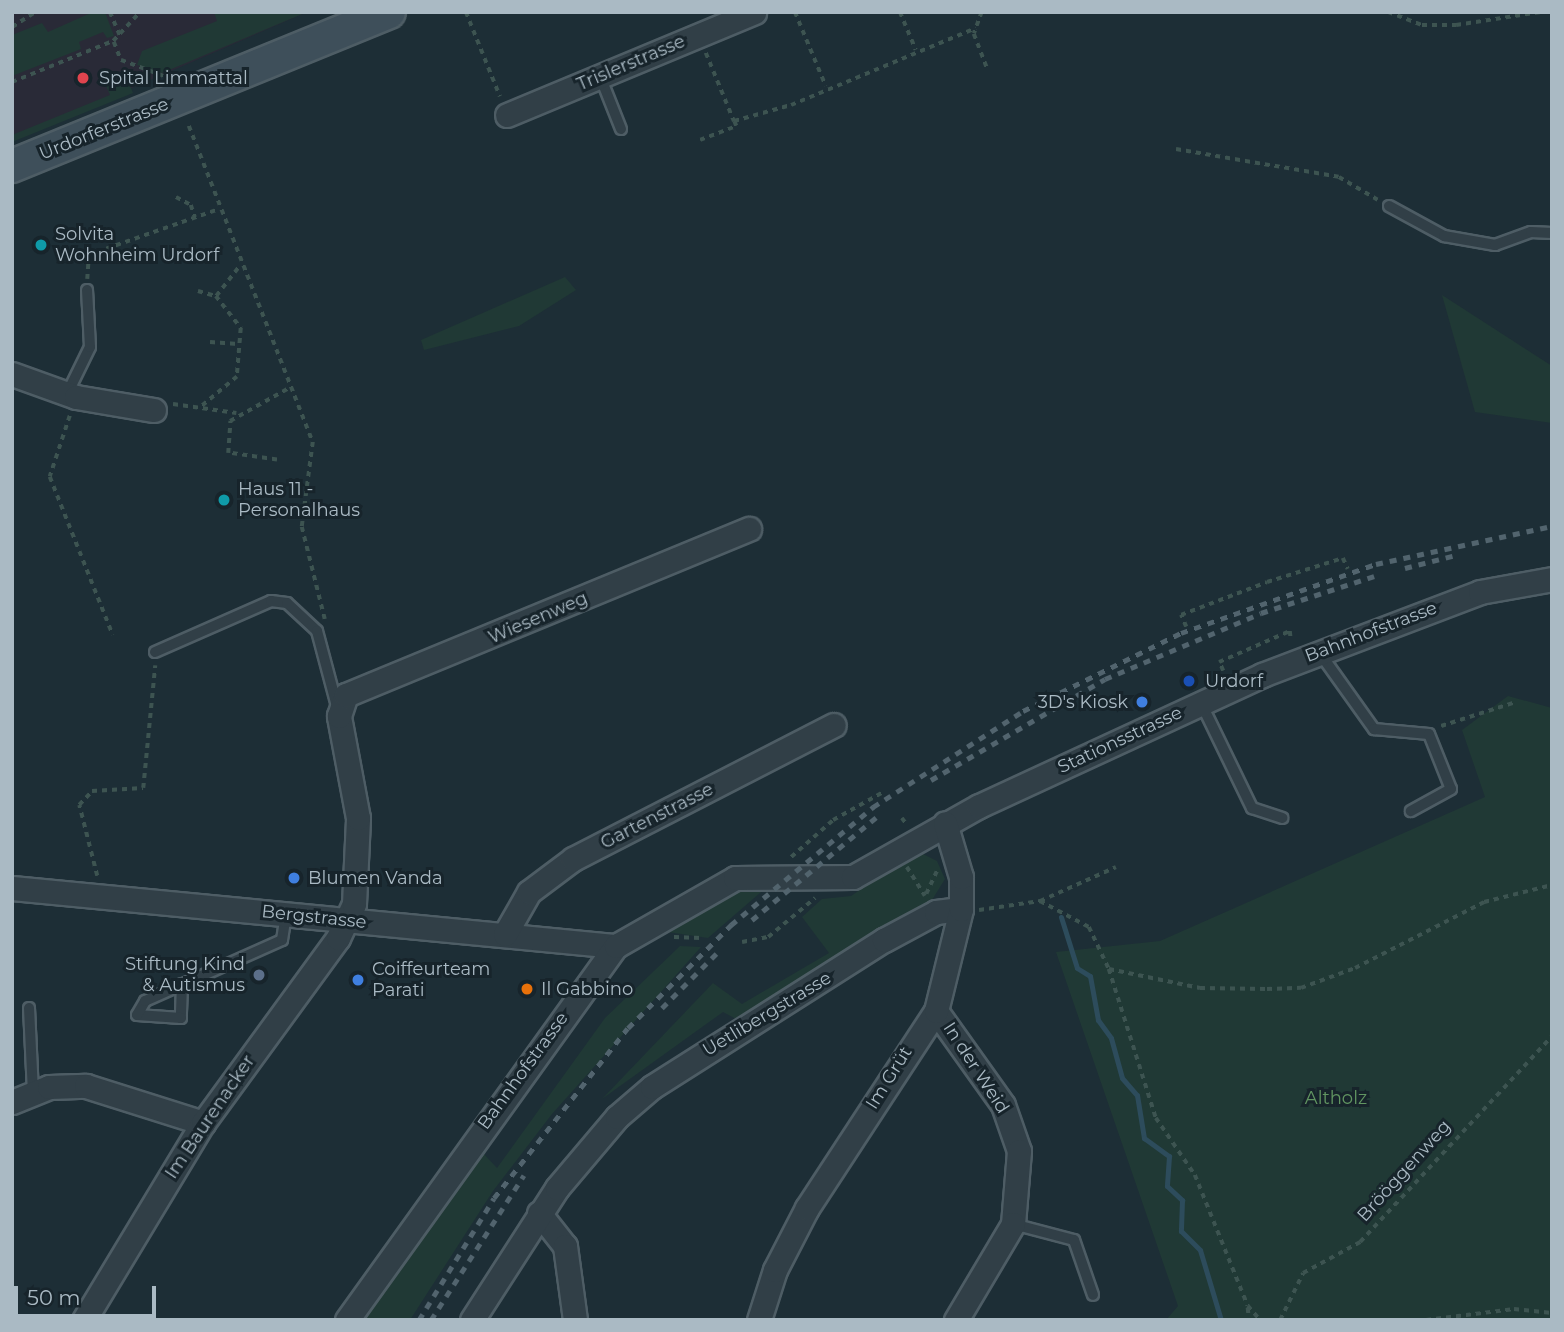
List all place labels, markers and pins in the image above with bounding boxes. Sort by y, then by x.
place label: Spital Limmattal [99,67,248,89]
marker: Spital Limmattal [73,68,93,88]
place label: Solvita Wohnheim Urdorf [55,224,219,266]
marker: Solvita Wohnheim Urdorf [33,237,49,253]
place label: Haus 11 - Personalhaus [238,479,360,522]
marker: Haus 11 - Personalhaus [216,492,232,508]
place label: Urdorf [1205,670,1263,692]
marker: Urdorf [1179,671,1199,691]
place label: 3D's Kiosk [1038,691,1128,713]
marker: 3D's Kiosk [1134,694,1150,710]
place label: Blumen Vanda [308,867,443,889]
marker: Blumen Vanda [286,870,302,886]
place label: Stiftung Kind & Autismus [125,954,245,996]
place label: Coiffeurteam Parati [372,959,490,1002]
marker: Stiftung Kind & Autismus [251,967,267,983]
marker: Coiffeurteam Parati [350,972,366,988]
place label: Il Gabbino [541,978,633,1000]
marker: Il Gabbino [519,981,535,997]

